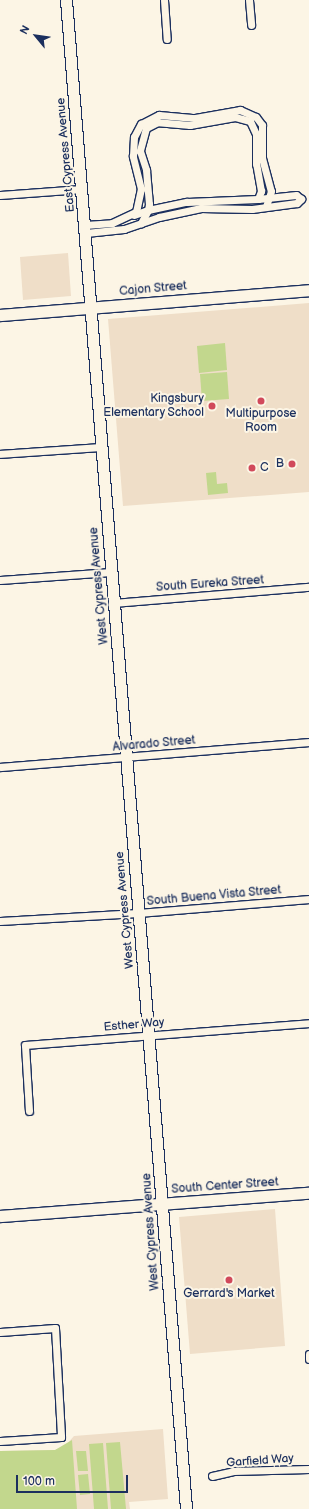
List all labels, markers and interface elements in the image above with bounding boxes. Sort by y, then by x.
north arrow [16,16,56,56]
text: N [17,23,33,37]
street label: East Cypress Avenue [54,97,78,213]
street label: Cajon Street [119,279,187,299]
place label: Kingsbury Elementary School [102,392,204,420]
marker: Multipurpose Room [256,396,266,406]
marker: Kingsbury Elementary School [207,401,217,411]
place label: Multipurpose Room [226,407,296,435]
place label: B [276,457,284,471]
marker: B [287,459,297,469]
place label: C [260,461,269,475]
marker: C [247,463,257,473]
street label: West Cypress Avenue [87,527,111,645]
street label: South Eureka Street [155,573,265,595]
street label: Alvarado Street [112,733,196,755]
street label: West Cypress Avenue [113,851,137,969]
street label: South Buena Vista Street [146,883,282,909]
street label: Esther Way [103,1015,165,1035]
street label: West Cypress Avenue [140,1173,162,1291]
street label: South Center Street [171,1175,279,1197]
marker: Gerrard's Market [224,1275,234,1285]
place label: Gerrard's Market [183,1287,275,1301]
street label: Garfield Way [225,1451,295,1471]
scale bar [18,1467,130,1493]
text: 100 m [23,1474,55,1489]

